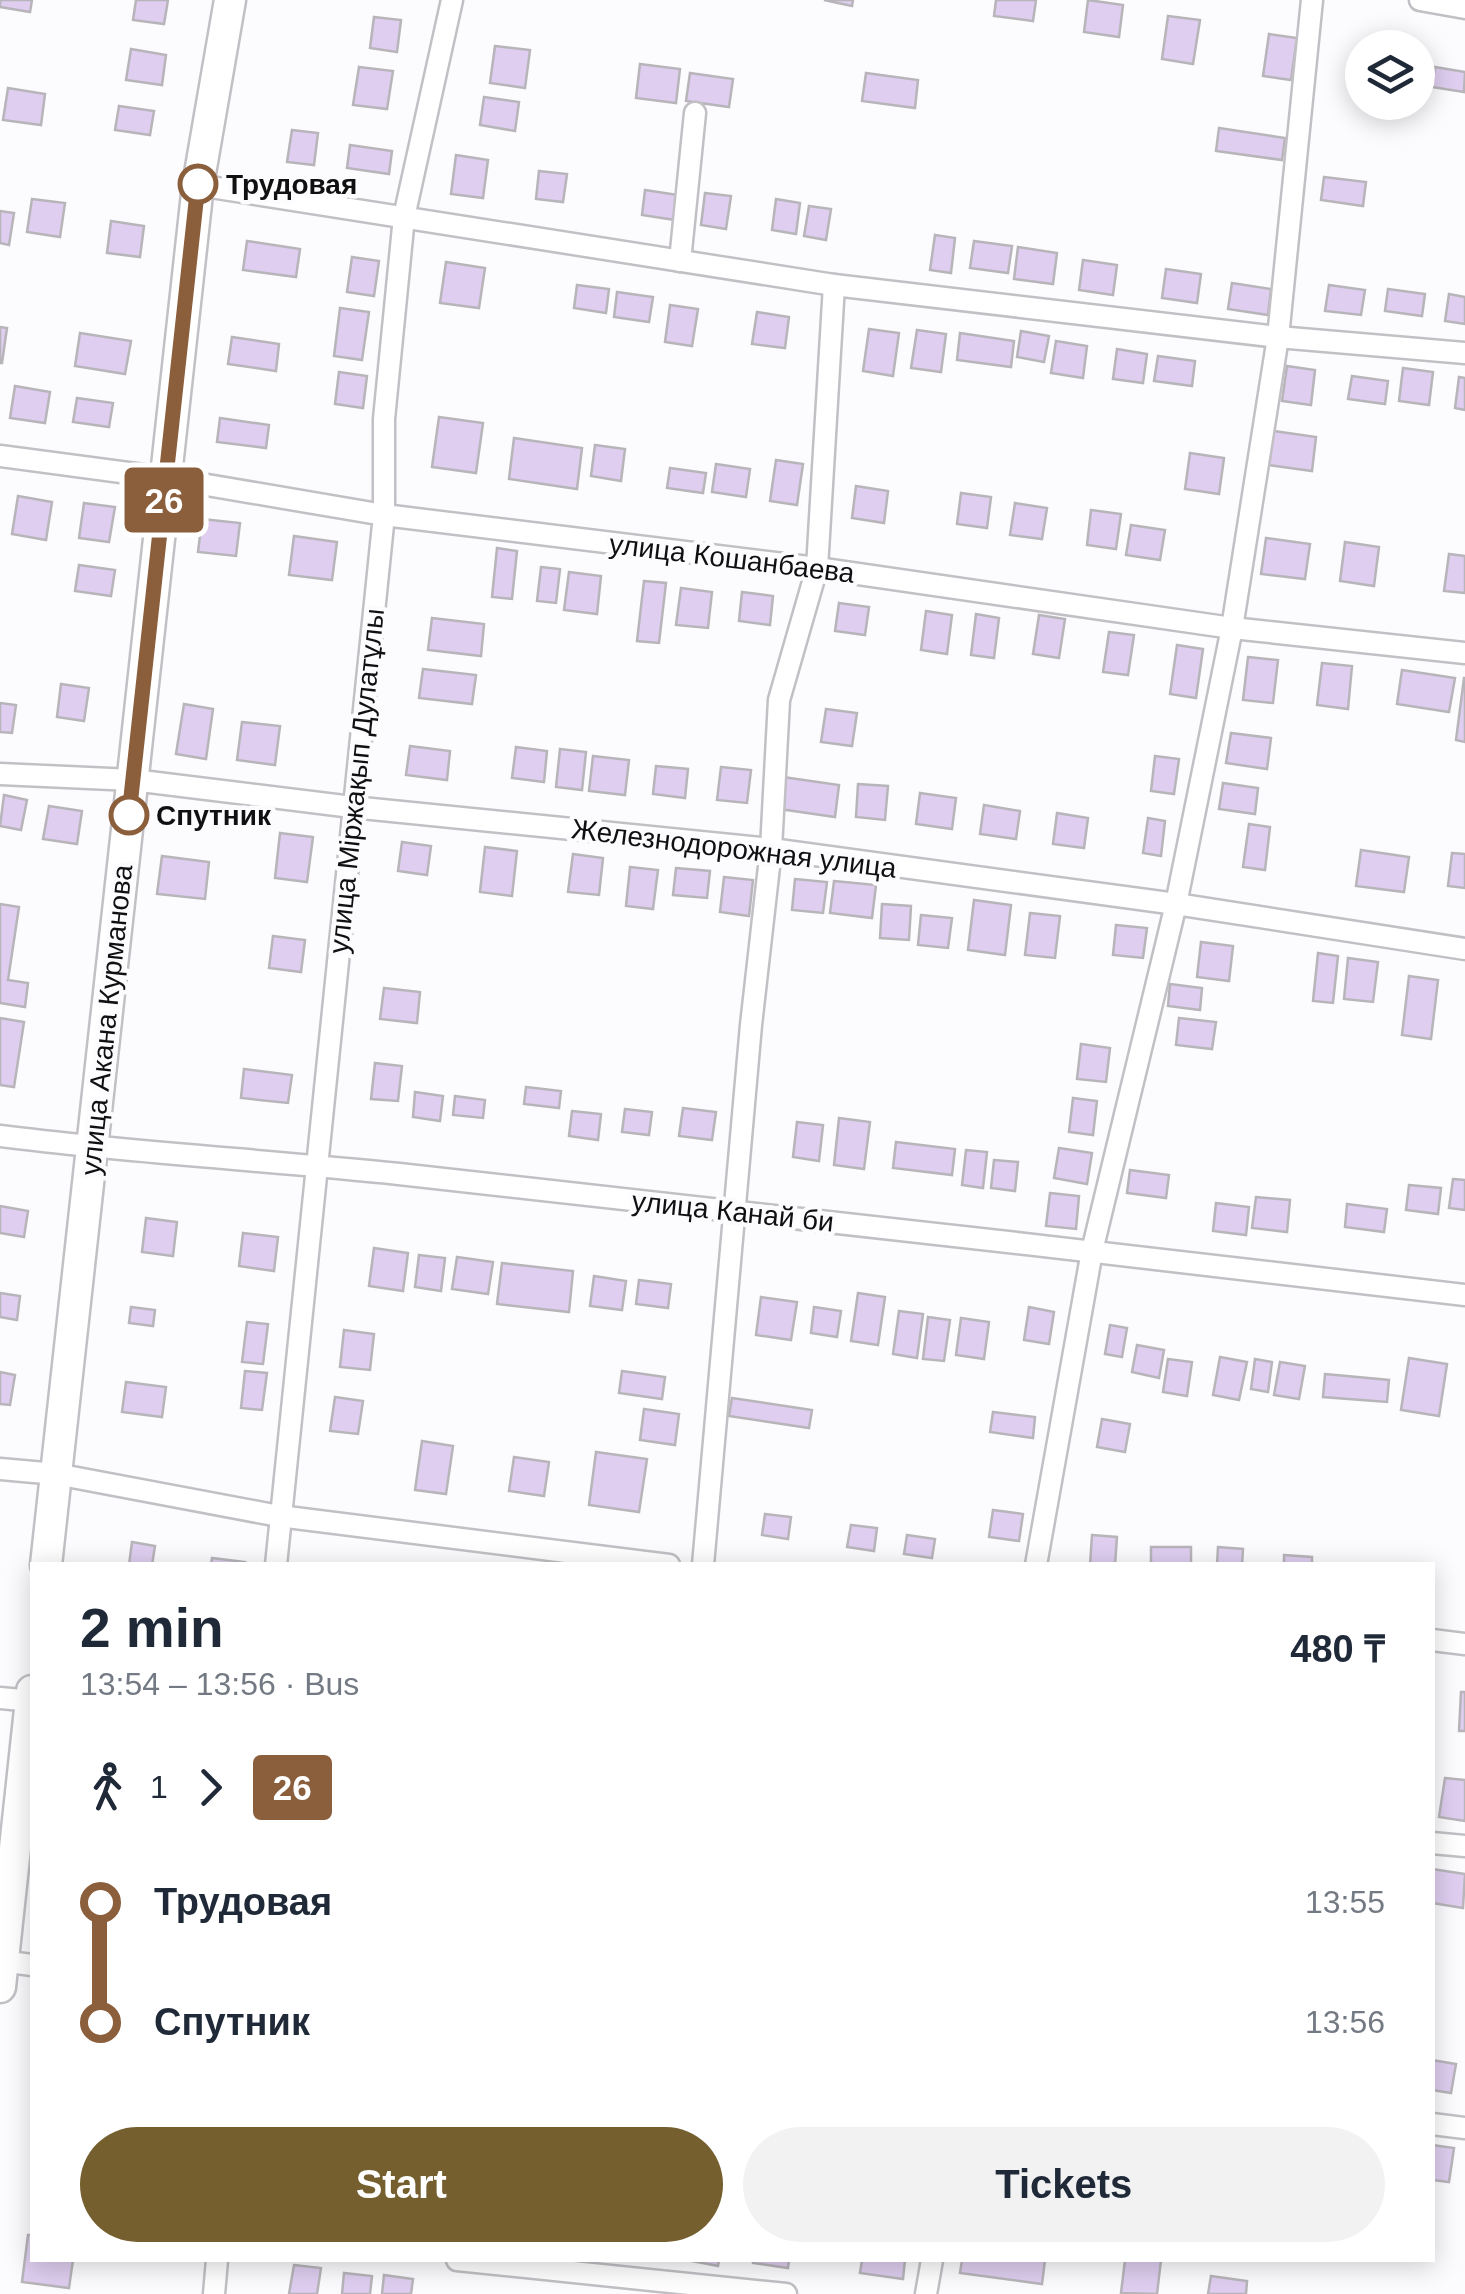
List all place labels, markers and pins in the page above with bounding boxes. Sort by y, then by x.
marker: Трудовая [179,165,217,203]
place label: Трудовая [226,169,357,200]
marker: Спутник [110,796,148,834]
place label: Спутник [156,800,272,831]

